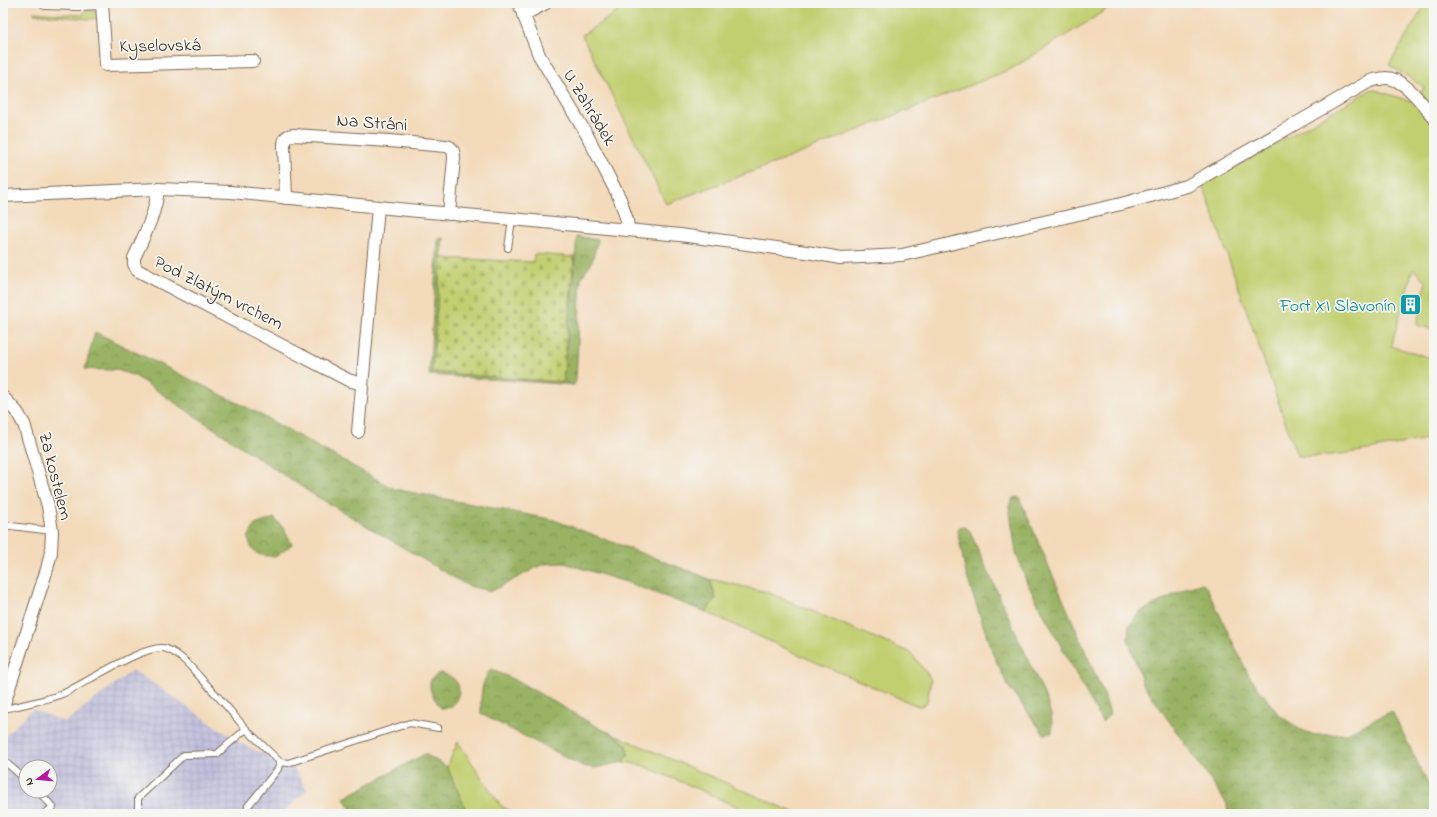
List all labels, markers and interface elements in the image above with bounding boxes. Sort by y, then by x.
street label: Kyselovská [119,33,201,61]
street label: U Zahrádek [555,65,621,151]
street label: Na Stráni [336,109,408,139]
street label: Pod Zlatým vrchem [149,250,287,338]
building icon: Fort XI Slavonín [1398,292,1424,318]
place label: Fort XI Slavonín [1279,294,1396,320]
street label: Za kostelem [31,430,78,523]
north arrow [18,759,58,799]
text: N [21,776,38,787]

